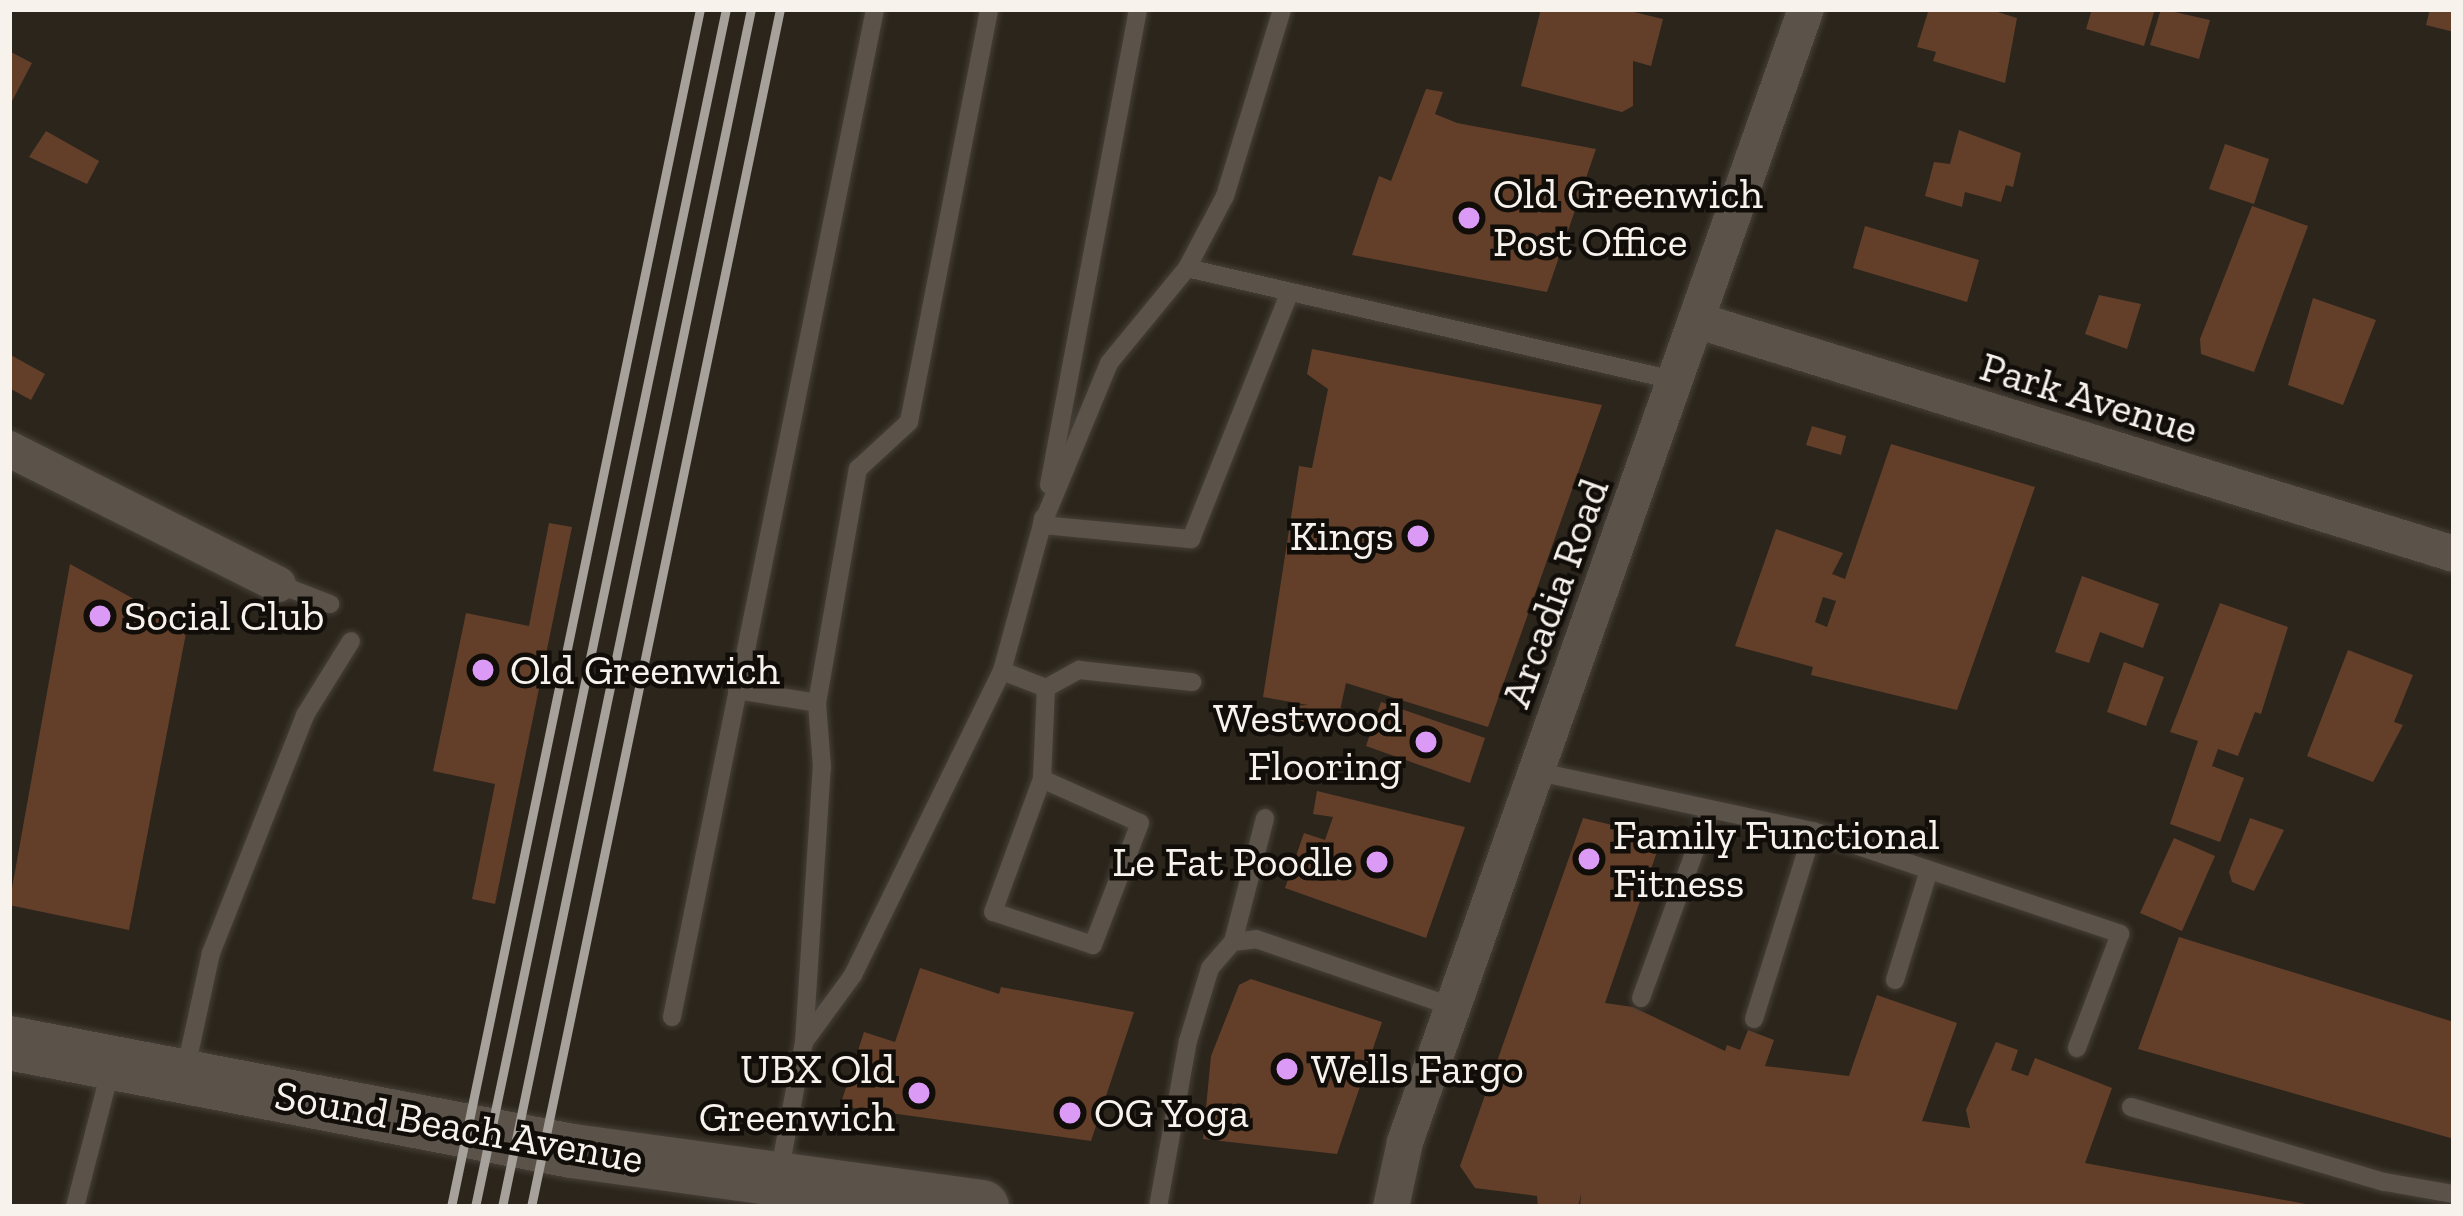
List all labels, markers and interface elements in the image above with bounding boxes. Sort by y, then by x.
place label: Old Greenwich Post Office [1493,169,1763,268]
marker: Old Greenwich Post Office [1456,205,1482,231]
street label: Park Avenue [1974,341,2204,455]
street label: Arcadia Road [1490,472,1620,714]
place label: Kings [1290,511,1394,561]
marker: Kings [1405,523,1431,549]
place label: Social Club [124,591,324,641]
marker: Social Club [87,603,113,629]
place label: Old Greenwich [510,645,780,695]
marker: Old Greenwich [467,654,499,686]
place label: Westwood Flooring [1213,693,1402,792]
marker: Westwood Flooring [1413,729,1439,755]
place label: Family Functional Fitness [1613,810,1941,908]
place label: Le Fat Poodle [1112,837,1353,887]
marker: Family Functional Fitness [1576,846,1602,872]
marker: Le Fat Poodle [1364,849,1390,875]
place label: UBX Old Greenwich [699,1044,895,1142]
place label: Wells Fargo [1311,1044,1524,1094]
marker: Wells Fargo [1274,1056,1300,1082]
street label: Sound Beach Avenue [270,1070,648,1184]
marker: UBX Old Greenwich [906,1080,932,1106]
place label: OG Yoga [1094,1088,1251,1138]
marker: OG Yoga [1057,1100,1083,1126]

